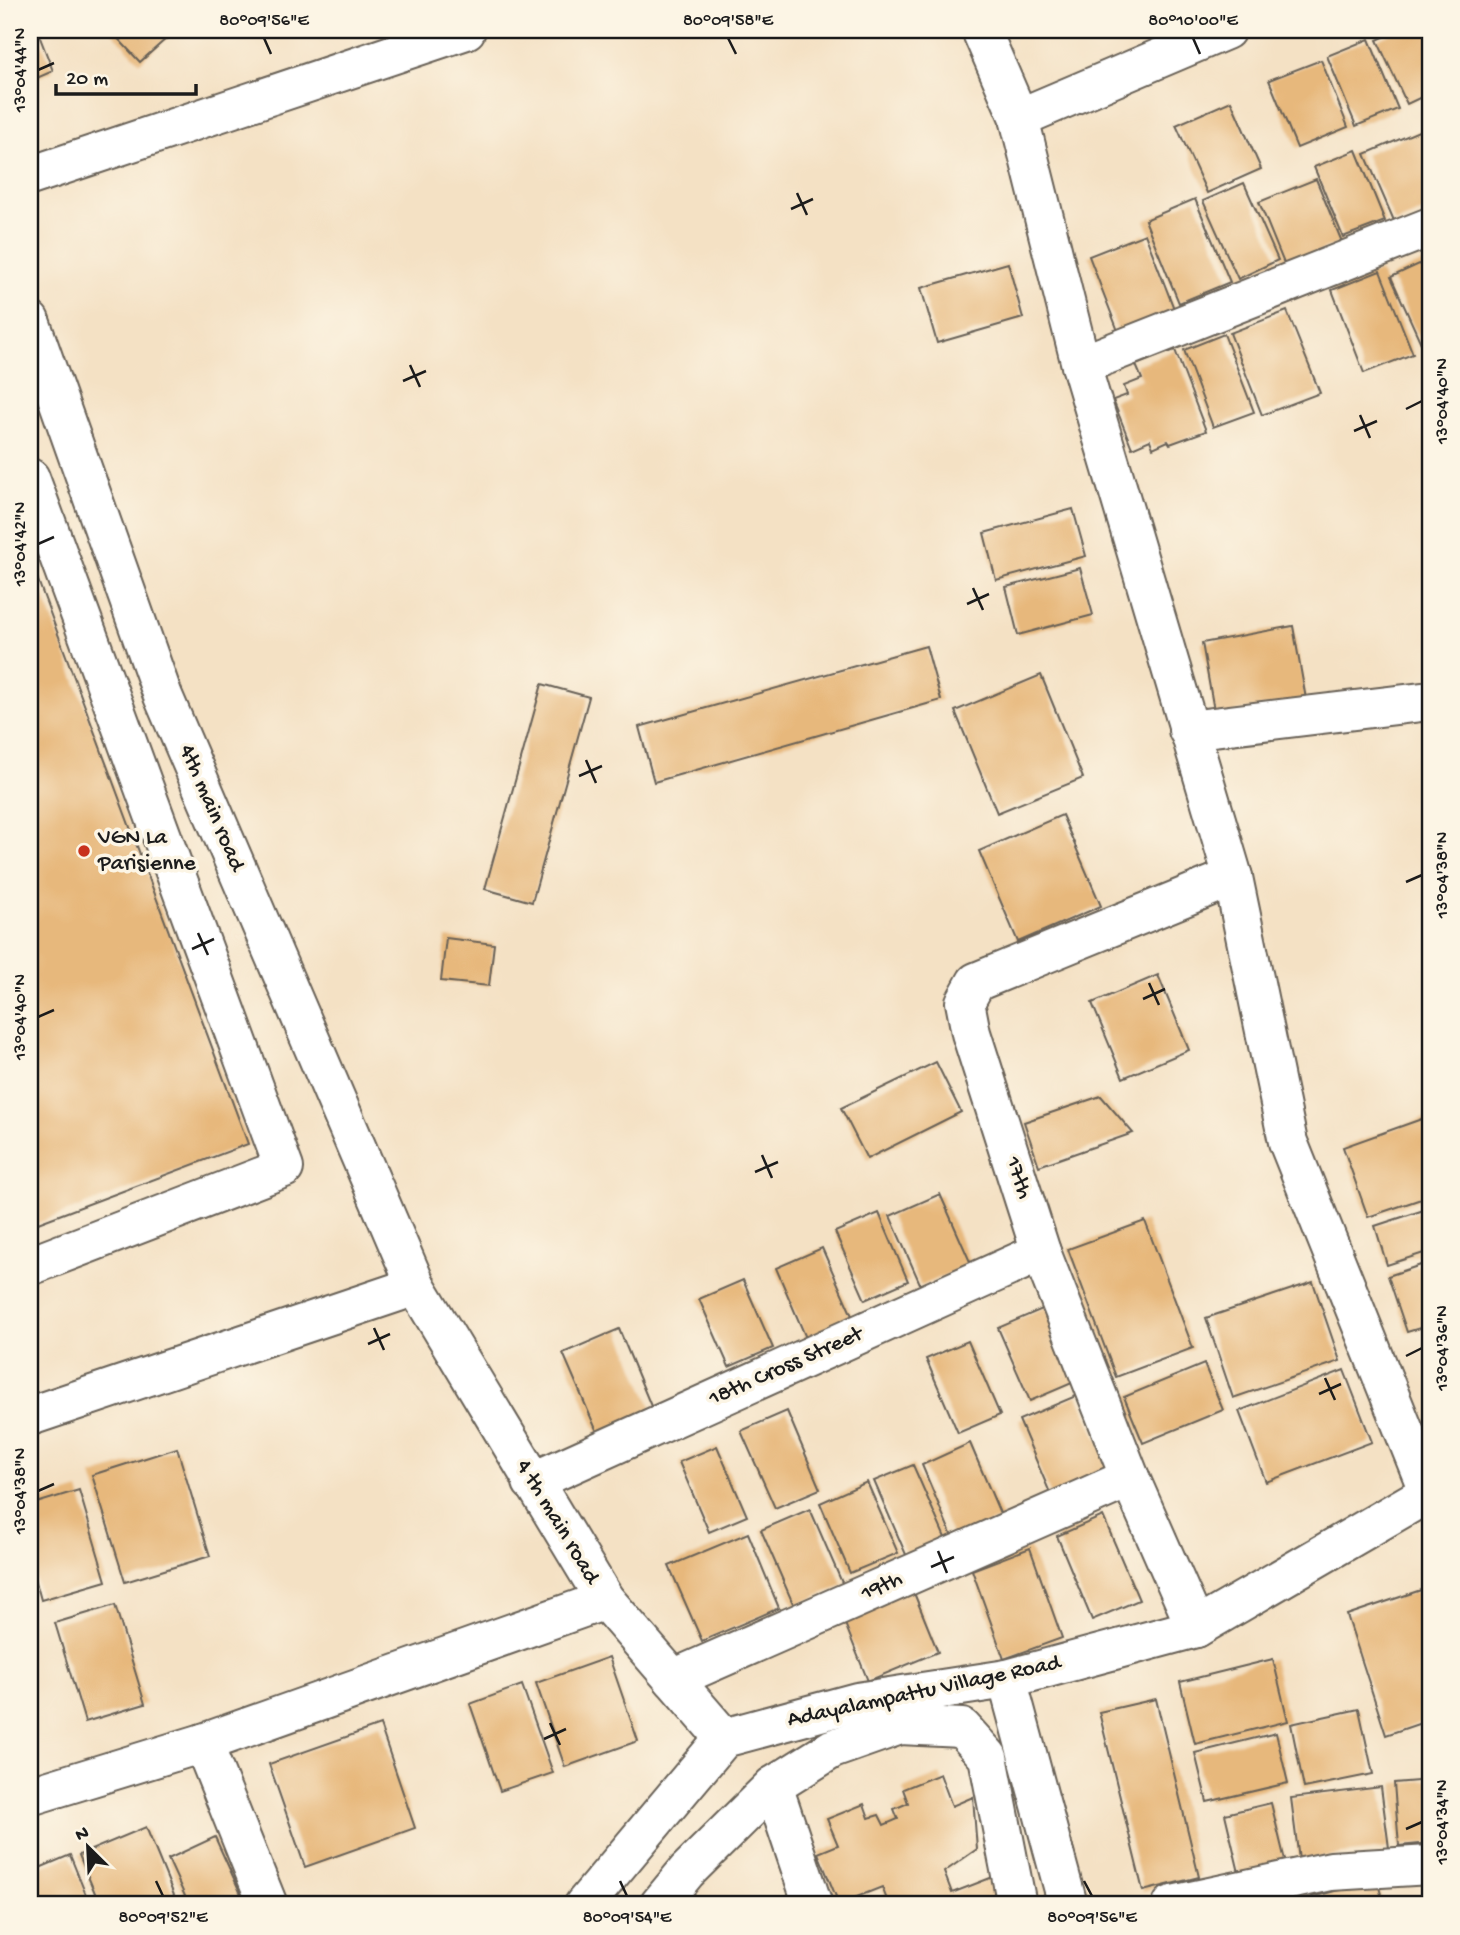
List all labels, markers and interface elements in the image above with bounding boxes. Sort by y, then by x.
text: 80°09'56"E [219,11,309,32]
text: 80°09'58"E [683,11,774,32]
text: 80°10'00"E [1148,11,1238,32]
text: 13°04'44"N [11,28,32,113]
scale bar [56,52,196,96]
text: 20 m [66,68,108,93]
text: 13°04'40"N [1433,358,1454,445]
text: 13°04'42"N [11,502,32,587]
street label: 4th main road [172,741,250,877]
place label: VGN La Parisienne [97,825,197,878]
text: 13°04'38"N [1433,832,1454,919]
marker: VGN La Parisienne [76,843,92,859]
text: 13°04'40"N [11,974,32,1061]
street label: 17th [998,1152,1037,1203]
text: 13°04'36"N [1433,1305,1454,1392]
street label: 18th Cross Street [704,1320,868,1413]
text: 13°04'38"N [11,1448,32,1535]
street label: 4 th main road [509,1455,605,1590]
street label: 19th [856,1566,907,1608]
street label: Adayalampattu Village Road [785,1650,1064,1734]
text: 13°04'34"N [1433,1779,1454,1866]
north arrow [52,1812,122,1882]
text: N [72,1822,93,1848]
text: 80°09'52"E [119,1908,208,1929]
text: 80°09'54"E [583,1908,672,1929]
text: 80°09'56"E [1047,1908,1137,1929]

